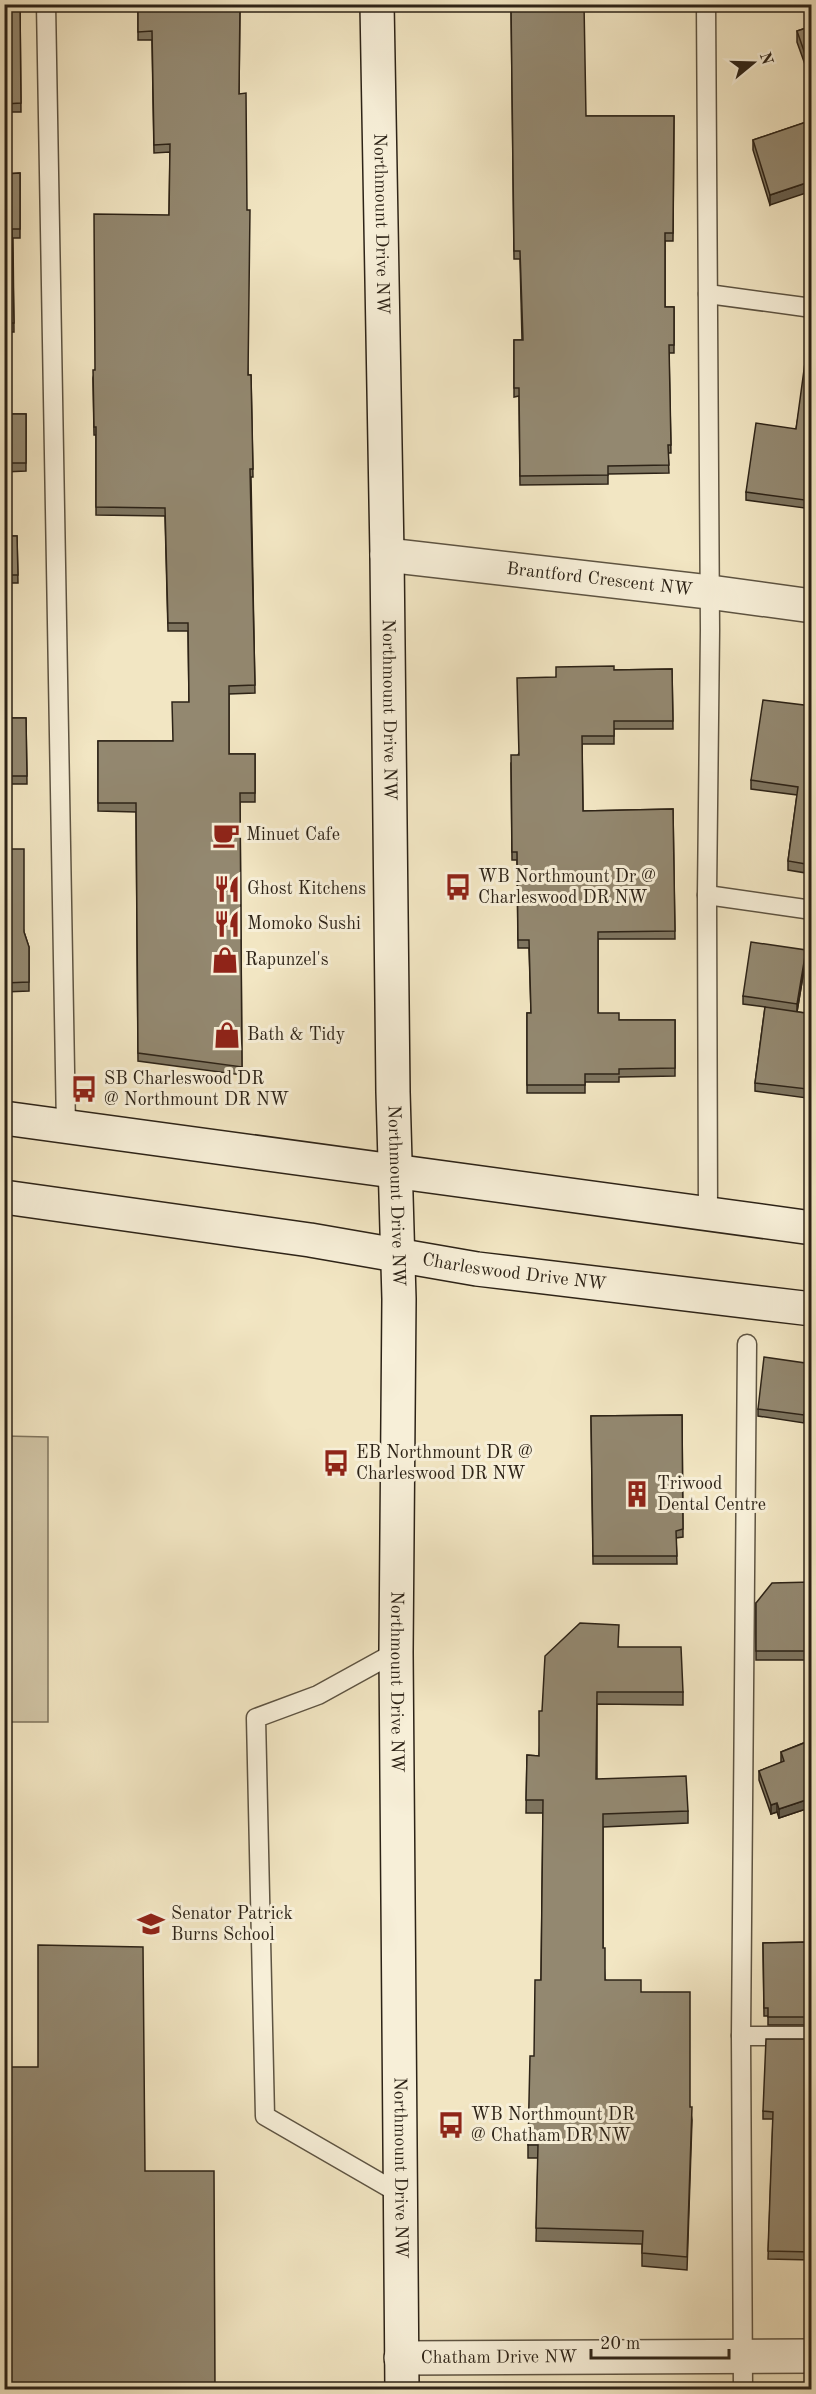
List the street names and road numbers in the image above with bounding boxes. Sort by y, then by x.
street label: Northmount Drive NW [370,133,392,315]
street label: Brantford Crescent NW [505,560,694,599]
street label: Northmount Drive NW [379,619,399,801]
street label: Northmount Drive NW [384,1105,408,1287]
street label: Charleswood Drive NW [421,1251,608,1293]
street label: Northmount Drive NW [387,1591,406,1773]
street label: Northmount Drive NW [390,2077,410,2259]
street label: Chatham Drive NW [421,2348,577,2367]

